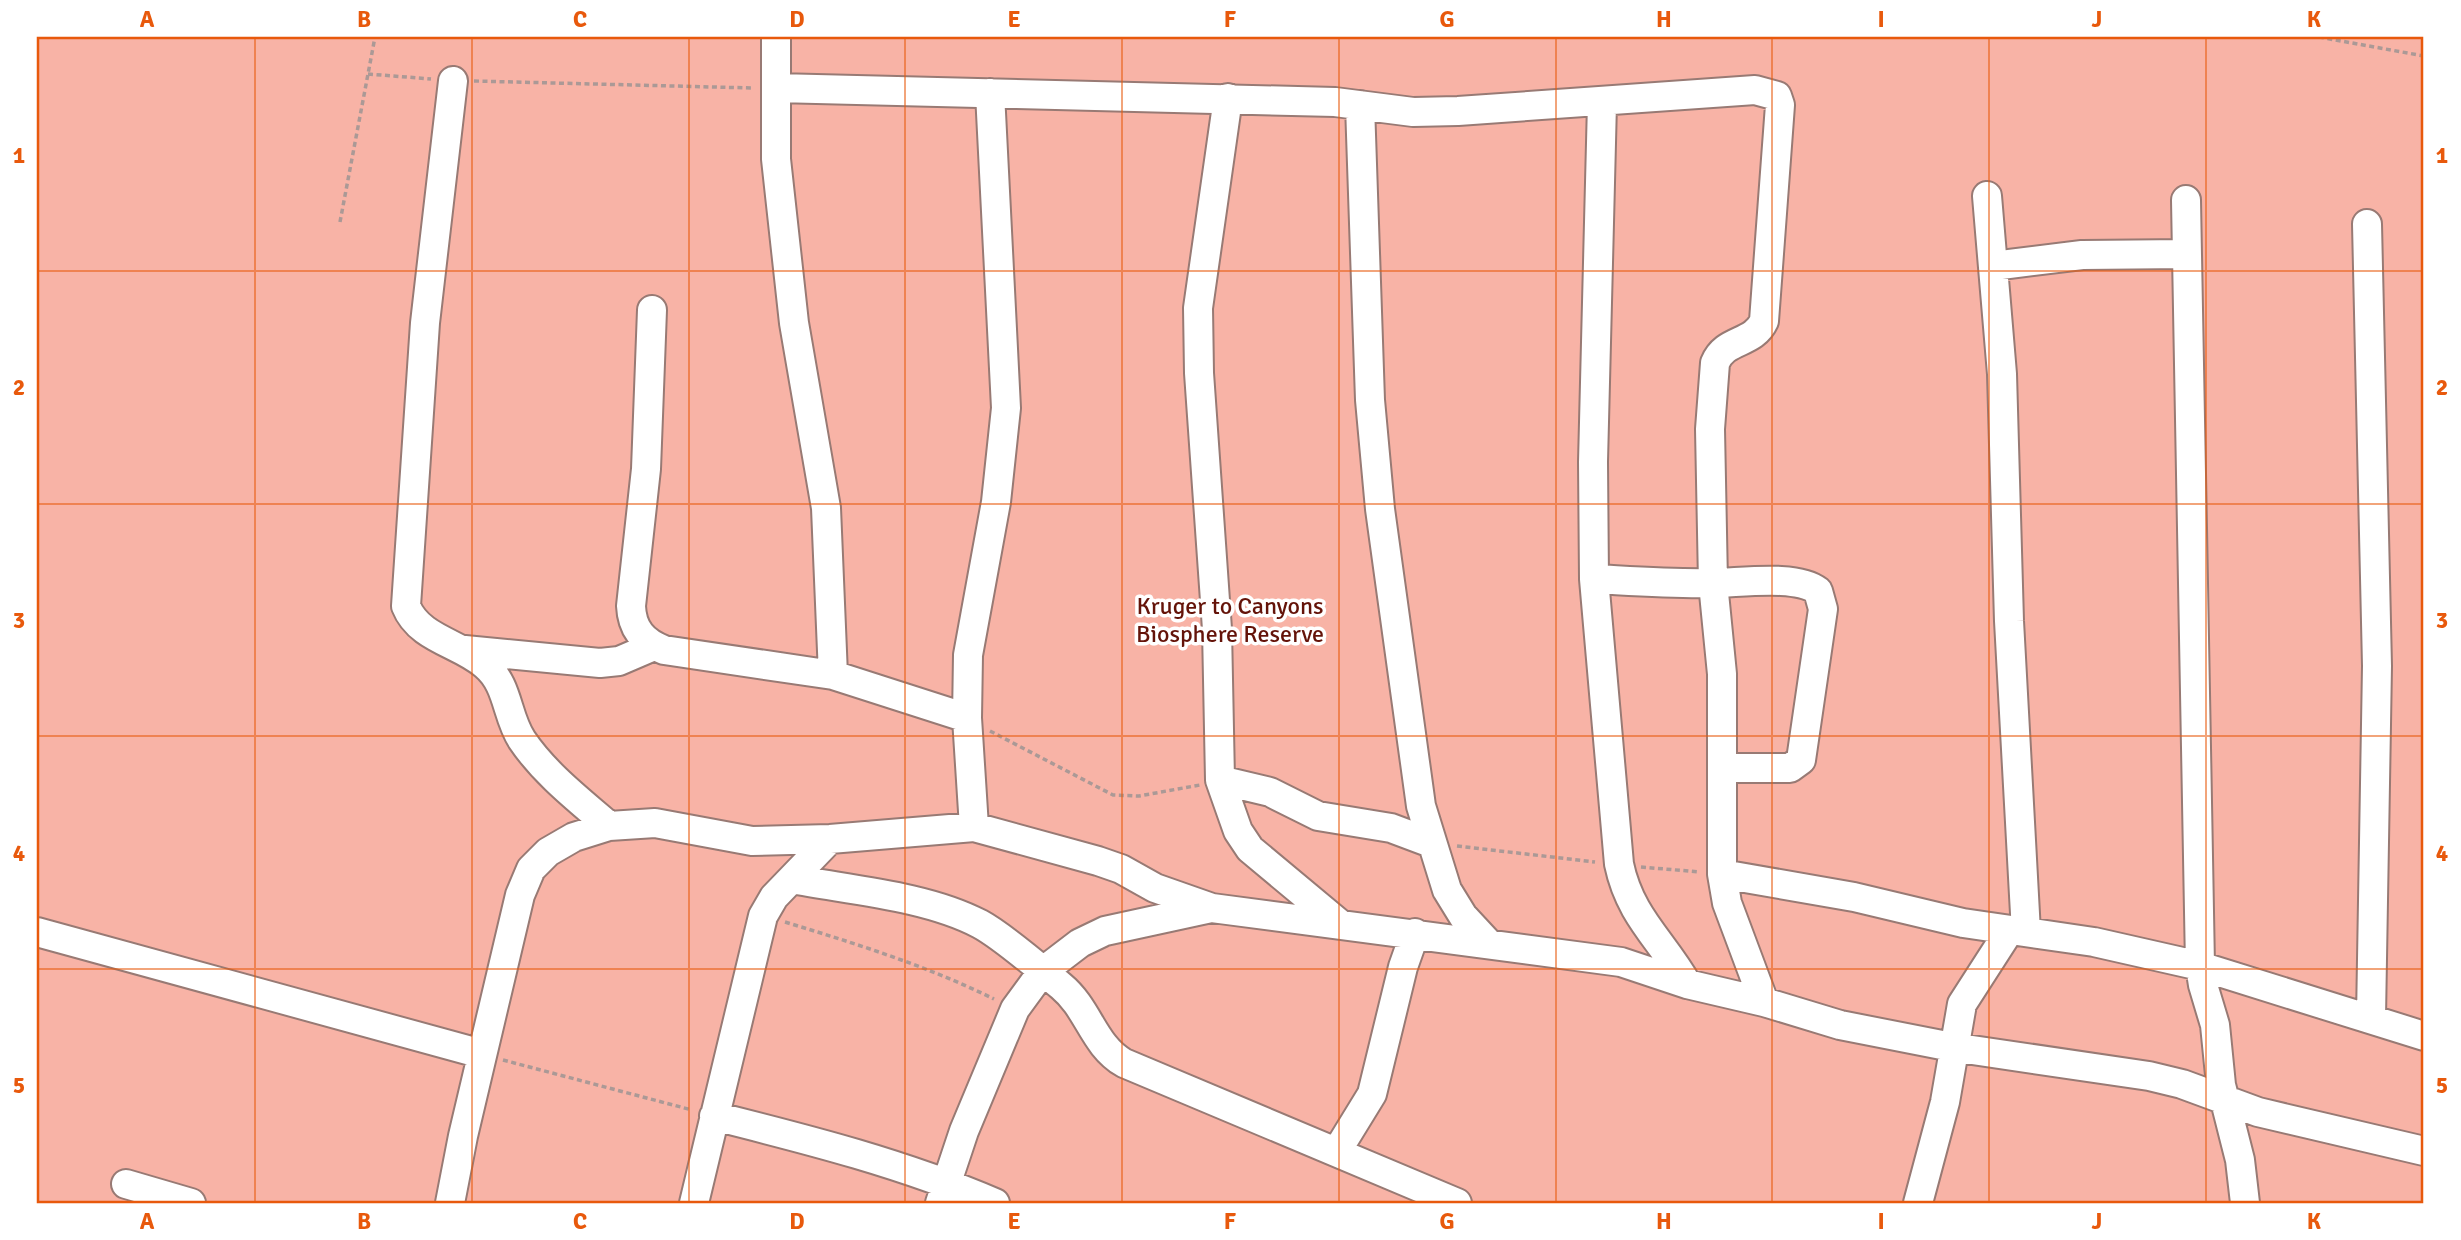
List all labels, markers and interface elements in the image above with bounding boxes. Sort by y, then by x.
text: A [140,5,155,34]
text: B [357,5,371,34]
text: C [573,5,587,34]
text: D [789,5,805,34]
text: E [1007,5,1021,34]
text: F [1224,5,1236,34]
text: G [1439,5,1455,34]
text: H [1656,5,1672,34]
text: I [1877,5,1885,34]
text: J [2092,5,2102,34]
text: K [2307,5,2322,34]
text: 1 [13,141,25,170]
text: 1 [2436,141,2448,170]
text: 2 [13,373,25,402]
text: 2 [2436,373,2448,402]
park label: Kruger to Canyons Biosphere Reserve [1136,591,1324,649]
text: 3 [13,606,25,635]
text: 3 [2436,606,2448,635]
text: 4 [13,839,25,868]
text: 4 [2436,839,2448,868]
text: 5 [13,1071,25,1100]
text: 5 [2436,1071,2448,1100]
text: A [140,1207,155,1236]
text: B [357,1207,371,1236]
text: C [573,1207,587,1236]
text: D [789,1207,805,1236]
text: E [1007,1207,1021,1236]
text: F [1224,1207,1236,1236]
text: G [1439,1207,1455,1236]
text: H [1656,1207,1672,1236]
text: I [1877,1207,1885,1236]
text: J [2092,1207,2102,1236]
text: K [2307,1207,2322,1236]

